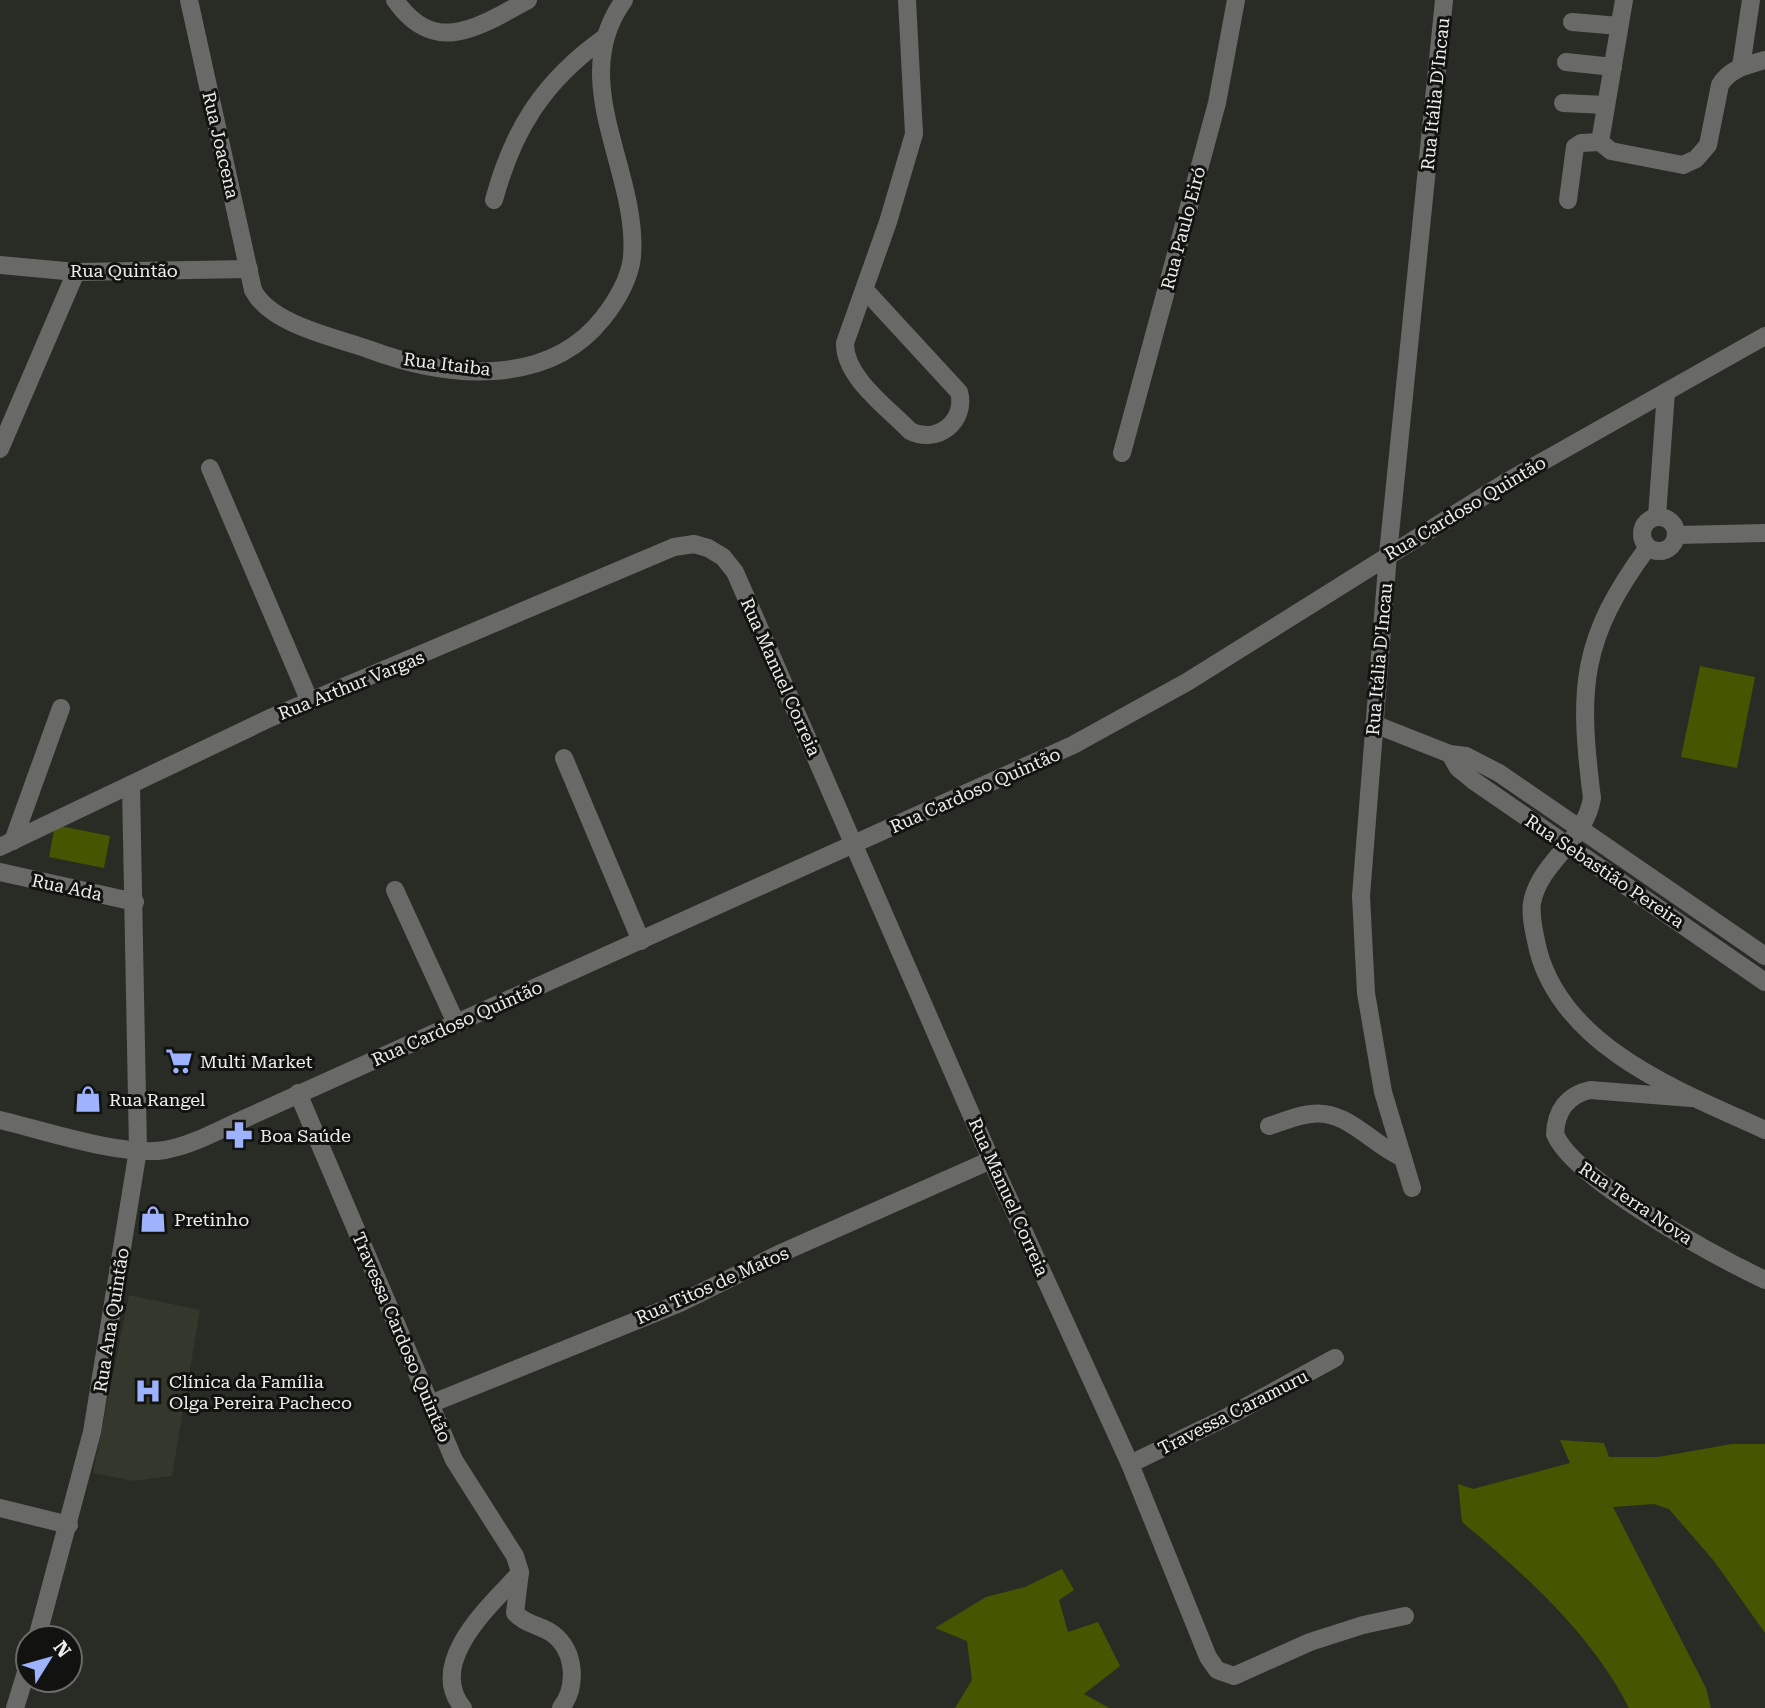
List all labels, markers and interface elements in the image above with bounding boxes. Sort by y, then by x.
street label: Rua Itália D'Incau [1417,17,1453,171]
street label: Rua Joacena [198,89,244,201]
street label: Rua Paulo Eiró [1156,164,1210,292]
street label: Rua Quintão [70,260,178,281]
street label: Rua Itaiba [402,348,492,380]
street label: Rua Cardoso Quintão [1381,452,1549,564]
street label: Rua Itália D'Incau [1362,582,1396,736]
street label: Rua Manuel Correia [737,595,825,760]
street label: Rua Arthur Vargas [275,646,427,724]
street label: Rua Cardoso Quintão [887,743,1063,837]
street label: Rua Sebastião Pereira [1522,810,1689,932]
street label: Rua Ada [30,869,104,905]
street label: Rua Cardoso Quintão [369,976,545,1070]
supermarket icon: Multi Market [164,1046,194,1076]
place label: Multi Market [200,1051,313,1072]
shop icon: Rua Rangel [73,1084,103,1114]
place label: Rua Rangel [109,1089,206,1110]
street label: Rua Manuel Correia [965,1115,1053,1280]
pharmacy icon: Boa Saúde [224,1120,254,1150]
place label: Boa Saúde [260,1125,351,1146]
street label: Rua Terra Nova [1575,1157,1697,1249]
shop icon: Pretinho [138,1204,168,1234]
place label: Pretinho [174,1209,249,1230]
street label: Travessa Cardoso Quintão [348,1229,456,1445]
street label: Rua Titos de Matos [632,1242,792,1328]
street label: Rua Ana Quintão [89,1246,133,1394]
street label: Travessa Caramuru [1155,1365,1311,1459]
place label: Clínica da Família Olga Pereira Pacheco [169,1371,352,1413]
hospital icon: Clínica da Família Olga Pereira Pacheco [133,1376,163,1406]
north arrow [14,1624,84,1694]
text: N [49,1636,76,1662]

